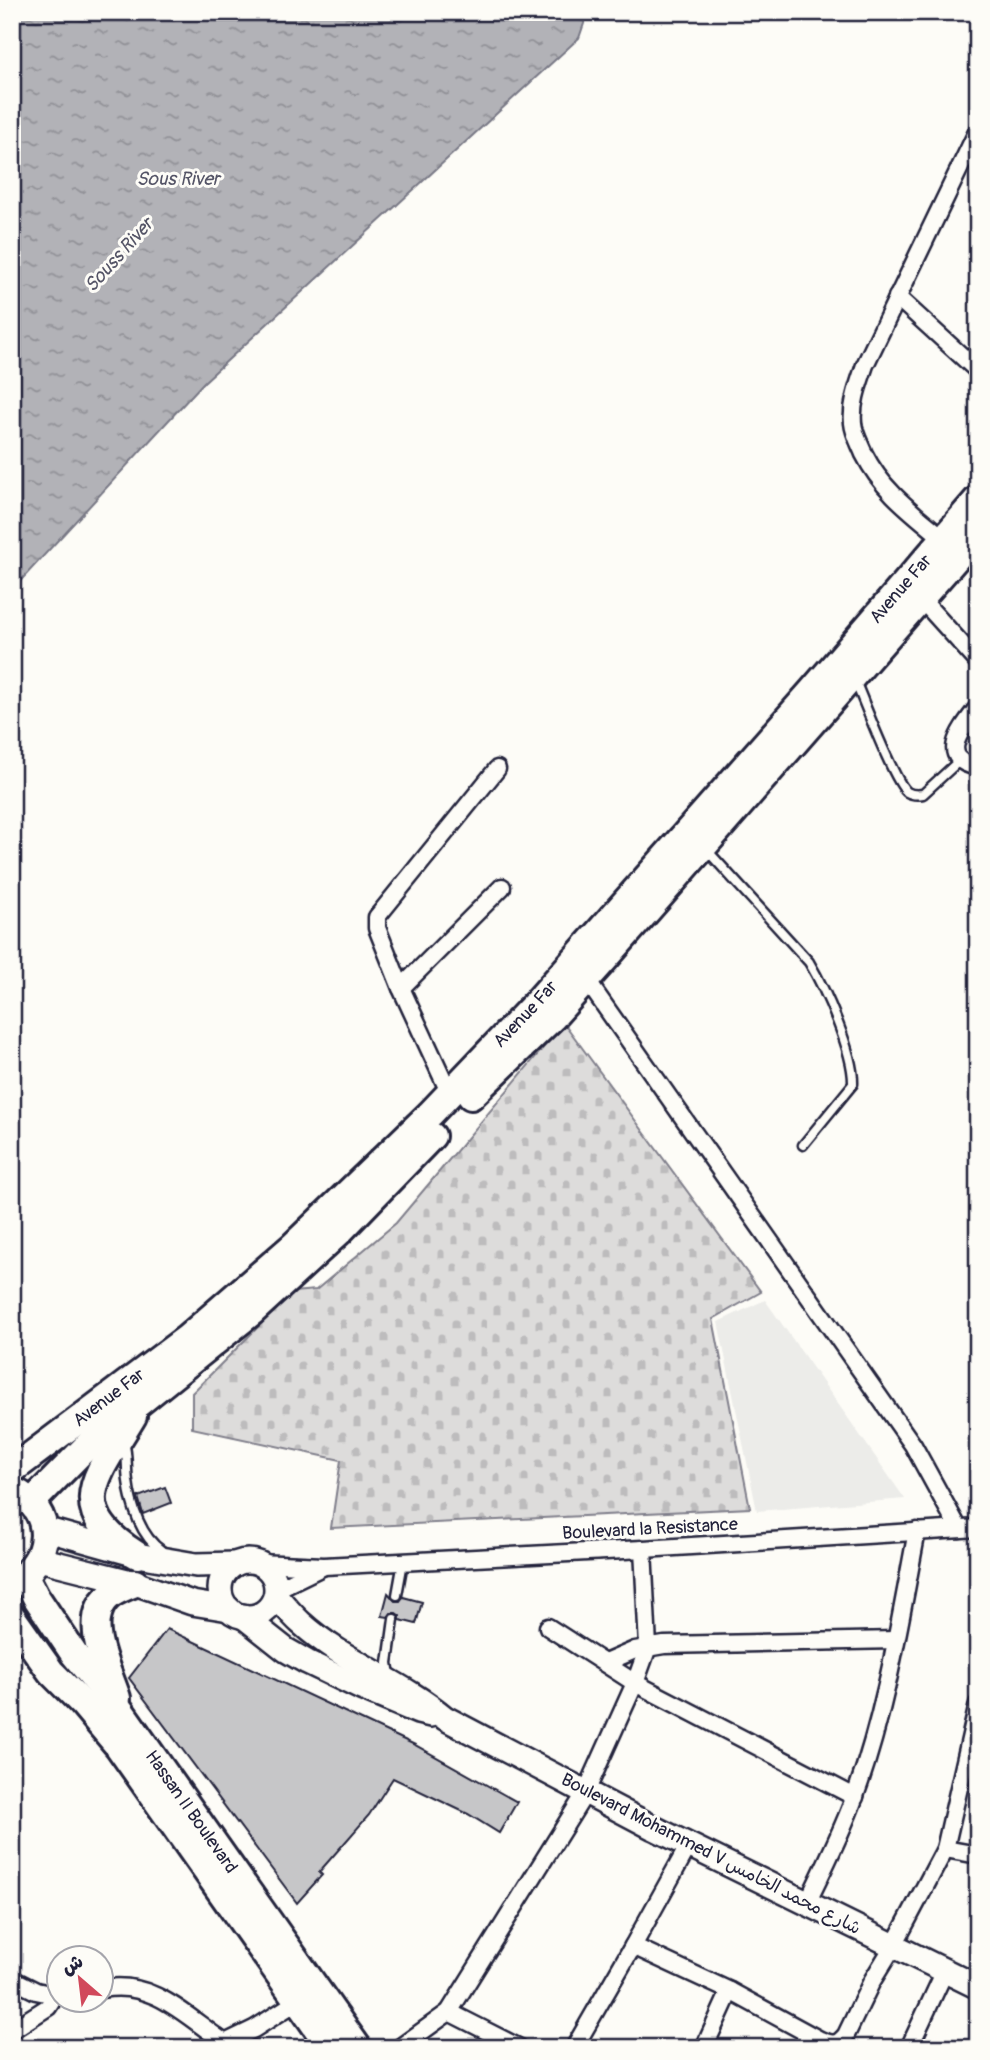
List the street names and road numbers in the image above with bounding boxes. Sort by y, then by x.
street label: Avenue Far [864,549,937,628]
street label: Avenue Far [488,975,563,1052]
street label: Avenue Far [68,1362,150,1432]
street label: Boulevard la Resistance [562,1513,738,1545]
street label: Hassan II Boulevard [140,1746,243,1878]
street label: Boulevard Mohammed V شارع محمد الخامس [557,1768,865,1940]

